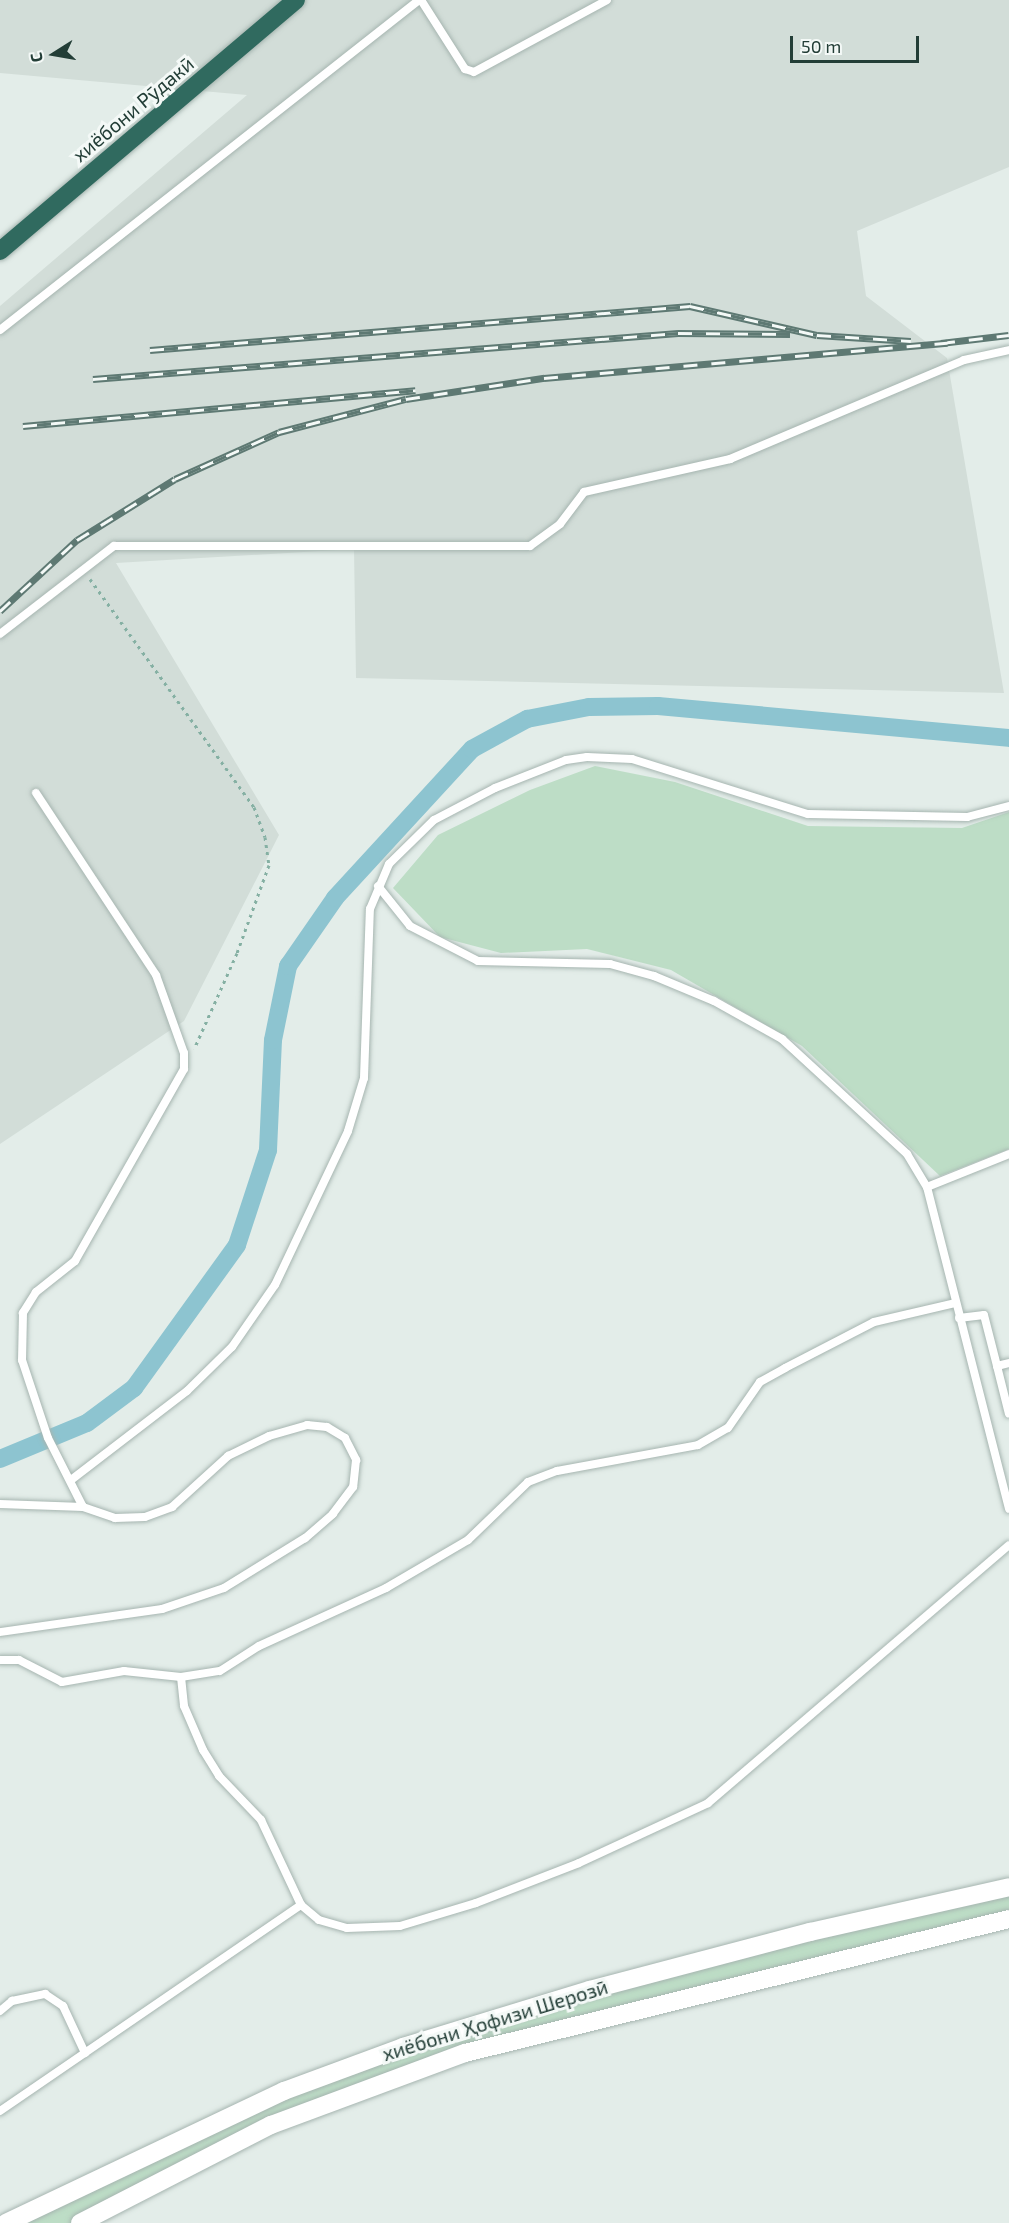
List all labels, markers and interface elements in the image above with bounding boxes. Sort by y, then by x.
north arrow [24,24,84,84]
scale bar [793,24,922,62]
text: 50 m [801,35,841,57]
text: С [26,51,46,64]
street label: хиёбони Рӯдакӣ [68,51,198,167]
street label: хиёбони Ҳофизи Шерозӣ [379,1974,611,2066]

